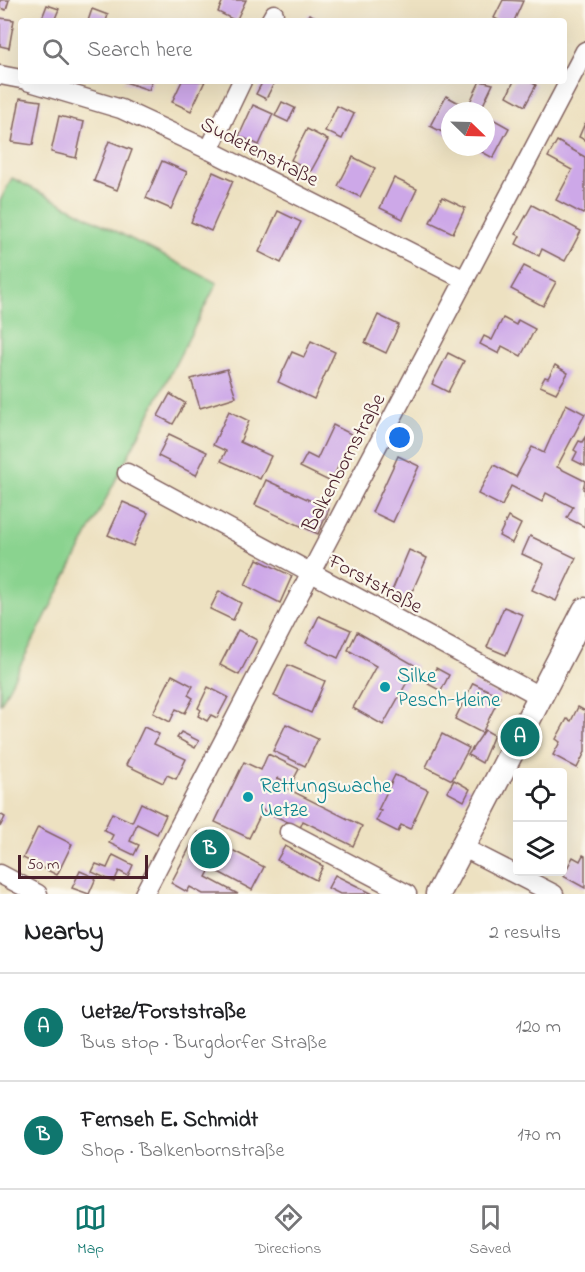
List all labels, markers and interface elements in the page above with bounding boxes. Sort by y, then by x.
search box [18,18,567,84]
icon: search [39,35,72,68]
text: Search here [87,35,192,67]
north arrow [441,102,495,156]
street label: Sudetenstraße [195,110,324,196]
street label: Balkenbornstraße [295,388,394,538]
your location [385,423,414,452]
street label: Forststraße [322,547,428,622]
place label: Silke Pesch-Heine [397,662,501,716]
marker: Silke Pesch-Heine [378,680,392,694]
pin: A [500,714,540,760]
map controls [513,768,567,876]
button: locate [513,768,567,822]
place label: Rettungswache Uetze [260,772,392,826]
marker: Rettungswache Uetze [241,790,255,804]
button: layers [513,822,567,876]
pin: B [190,826,230,872]
scale bar [18,852,148,880]
text: 50 m [27,853,59,877]
text: Nearby [24,914,103,952]
text: 2 results [489,919,561,948]
text: Uetze/Forststraße [81,997,246,1029]
text: A [37,1013,50,1042]
text: 120 m [516,1013,561,1042]
text: Bus stop · Burgdorfer Straße [81,1029,327,1058]
text: Fernseh E. Schmidt [81,1105,258,1137]
text: B [37,1121,50,1150]
text: 170 m [517,1121,561,1150]
text: Shop · Balkenbornstraße [81,1137,284,1166]
tab: Map [74,1201,107,1261]
tab: Directions [255,1201,321,1261]
tab: Saved [469,1201,511,1261]

